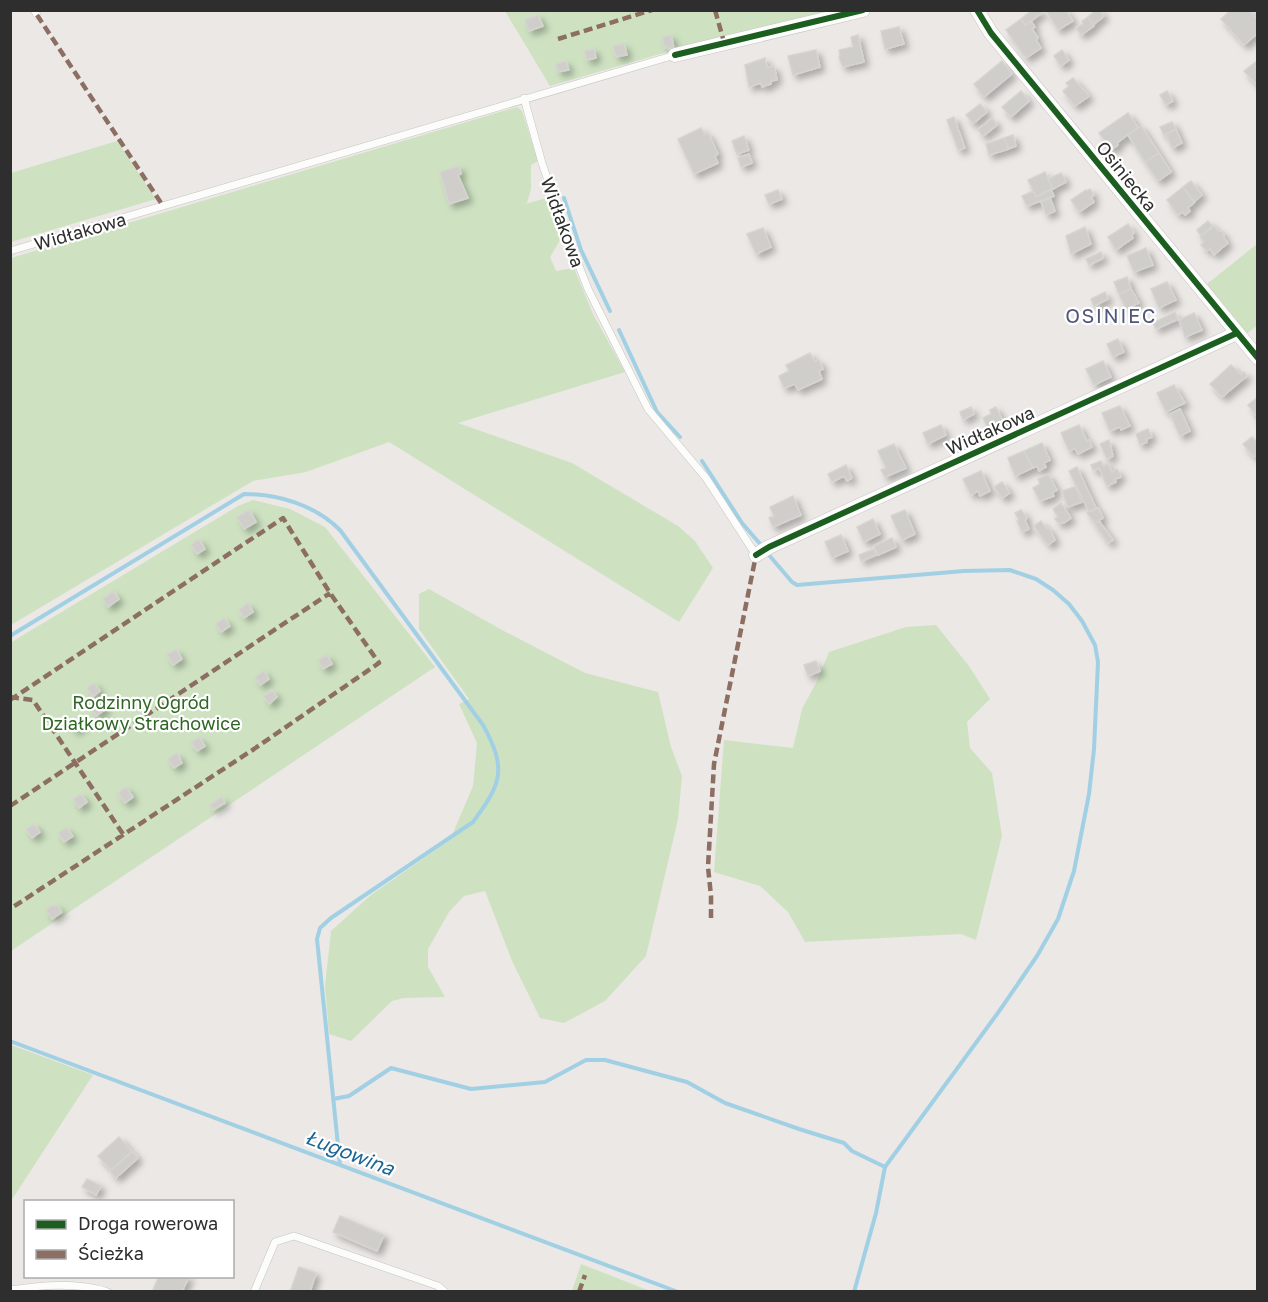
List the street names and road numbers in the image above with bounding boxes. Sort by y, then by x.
street label: Osiniecka [1092,136,1162,216]
street label: Widłakowa [537,174,589,270]
street label: Widłakowa [32,207,128,255]
street label: Widłakowa [942,401,1038,459]

